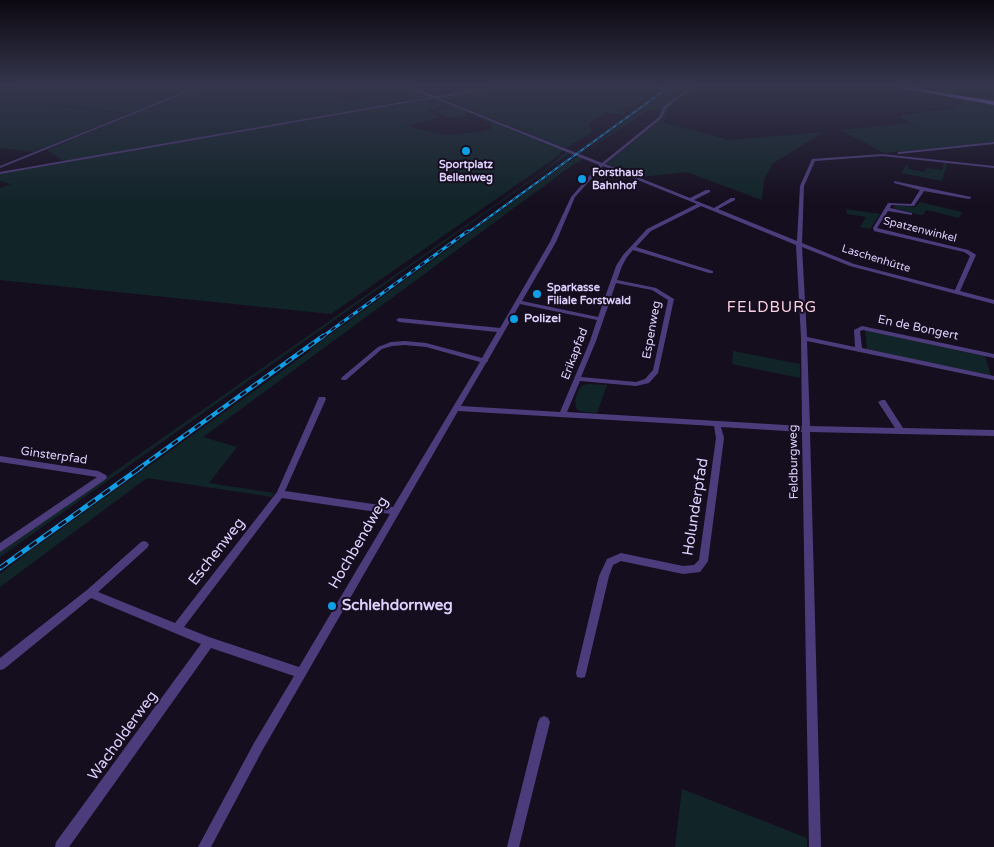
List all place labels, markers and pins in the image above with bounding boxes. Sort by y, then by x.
marker: Sportplatz Bellenweg [460,145,472,157]
place label: Sportplatz Bellenweg [439,158,493,184]
place label: Forsthaus Bahnhof [592,166,643,192]
marker: Forsthaus Bahnhof [576,173,588,185]
place label: Sparkasse Filiale Forstwald [547,281,631,307]
marker: Sparkasse Filiale Forstwald [531,288,543,300]
place label: Polizei [524,312,561,326]
marker: Polizei [508,313,520,325]
place label: Schlehdornweg [342,597,453,615]
marker: Schlehdornweg [326,600,338,612]

